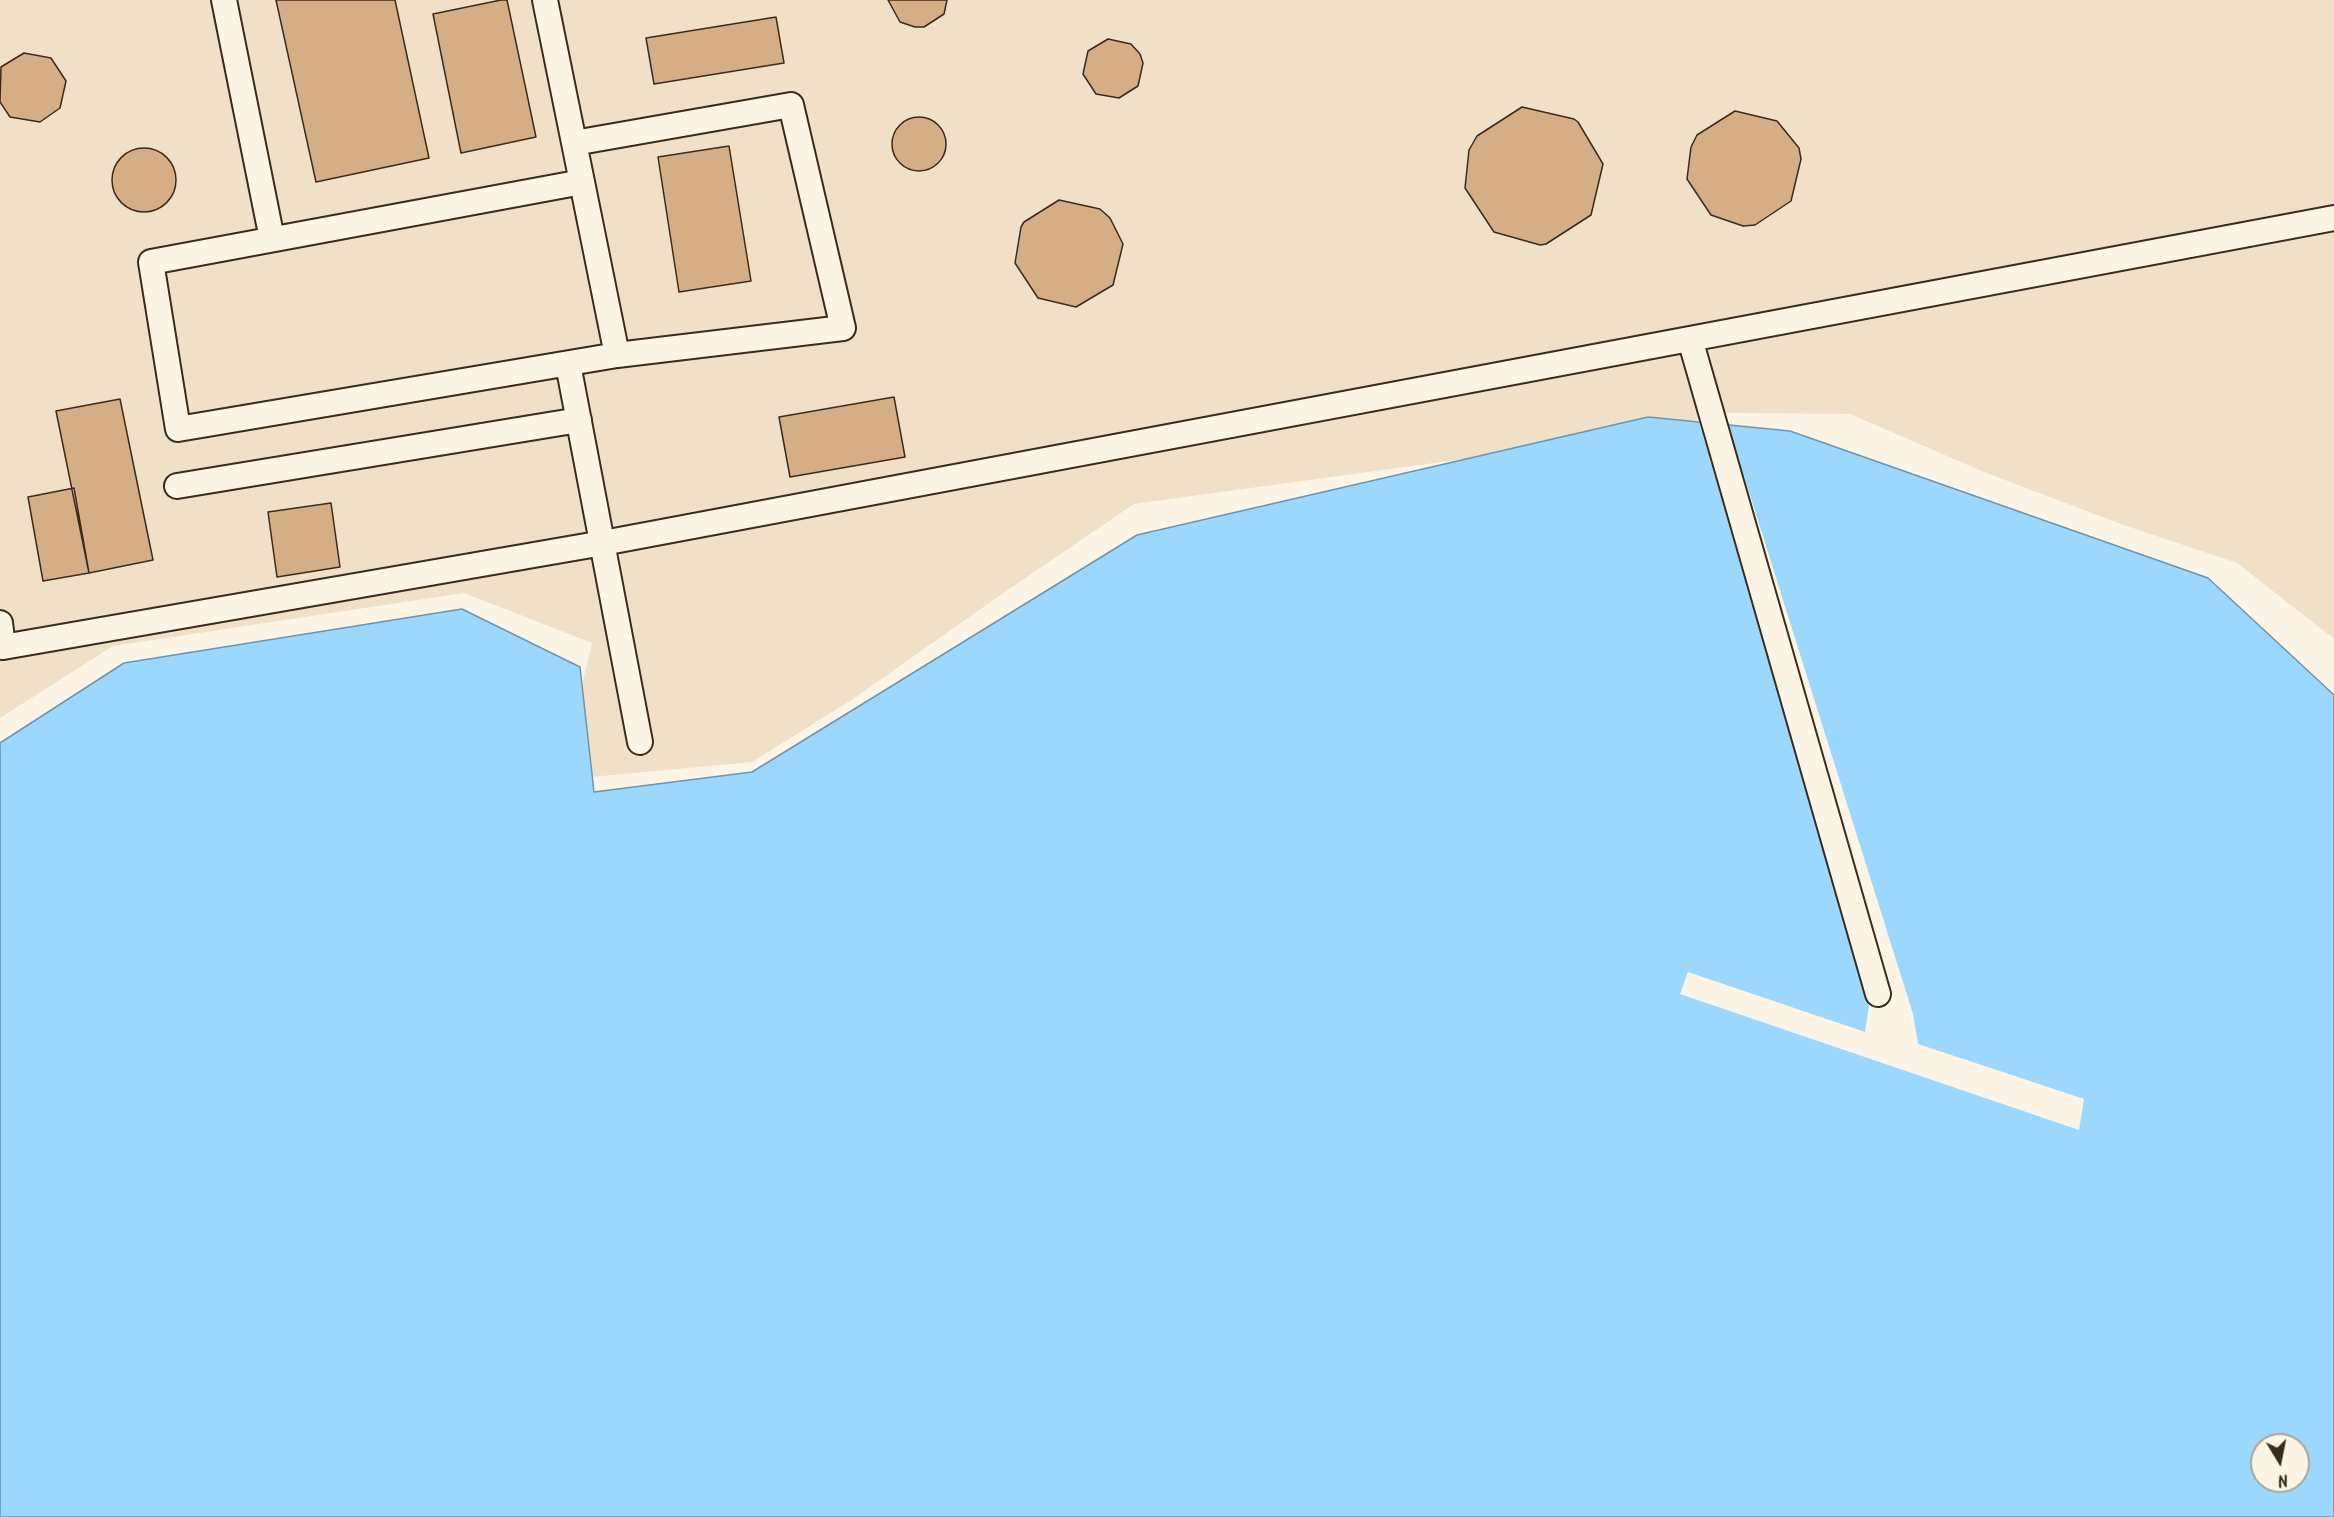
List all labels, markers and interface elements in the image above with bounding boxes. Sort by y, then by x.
north arrow [2250,1433,2310,1493]
text: N [2276,1466,2290,1492]

